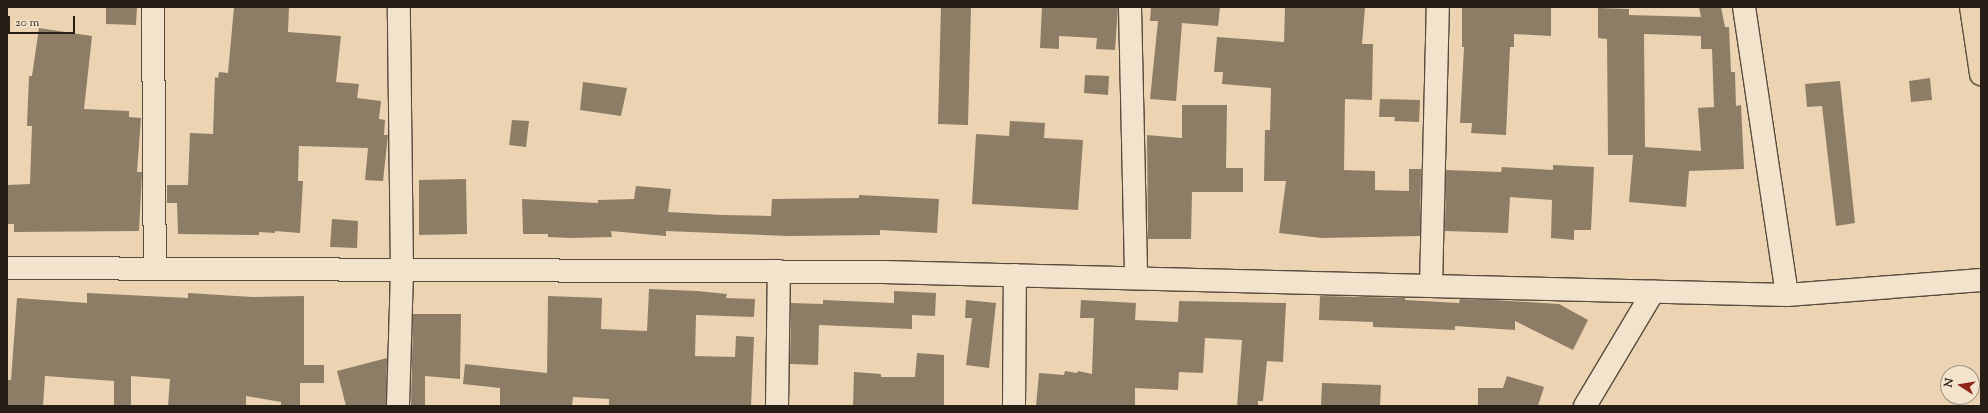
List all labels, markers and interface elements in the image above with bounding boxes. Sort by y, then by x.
scale bar [10,8,77,34]
text: 20 m [15,14,39,32]
north arrow [1940,365,1980,405]
text: N [1941,377,1958,389]

